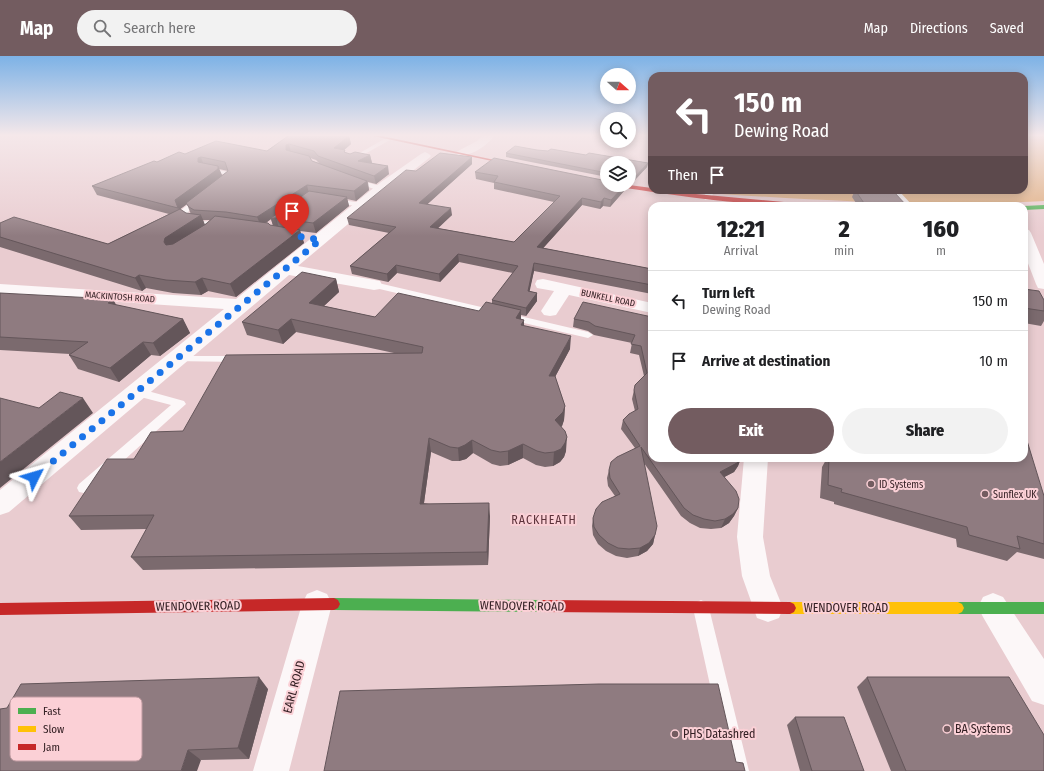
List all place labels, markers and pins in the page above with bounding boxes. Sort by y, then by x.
pin [275,194,309,235]
marker: ID Systems [866,479,876,489]
place label: ID Systems [879,479,923,491]
marker: Sunflex UK [980,489,990,499]
place label: Sunflex UK [993,489,1037,501]
place label: BA Systems [955,722,1011,736]
marker: BA Systems [942,724,952,734]
place label: PHS Datashred [683,727,755,741]
marker: PHS Datashred [670,729,680,739]

